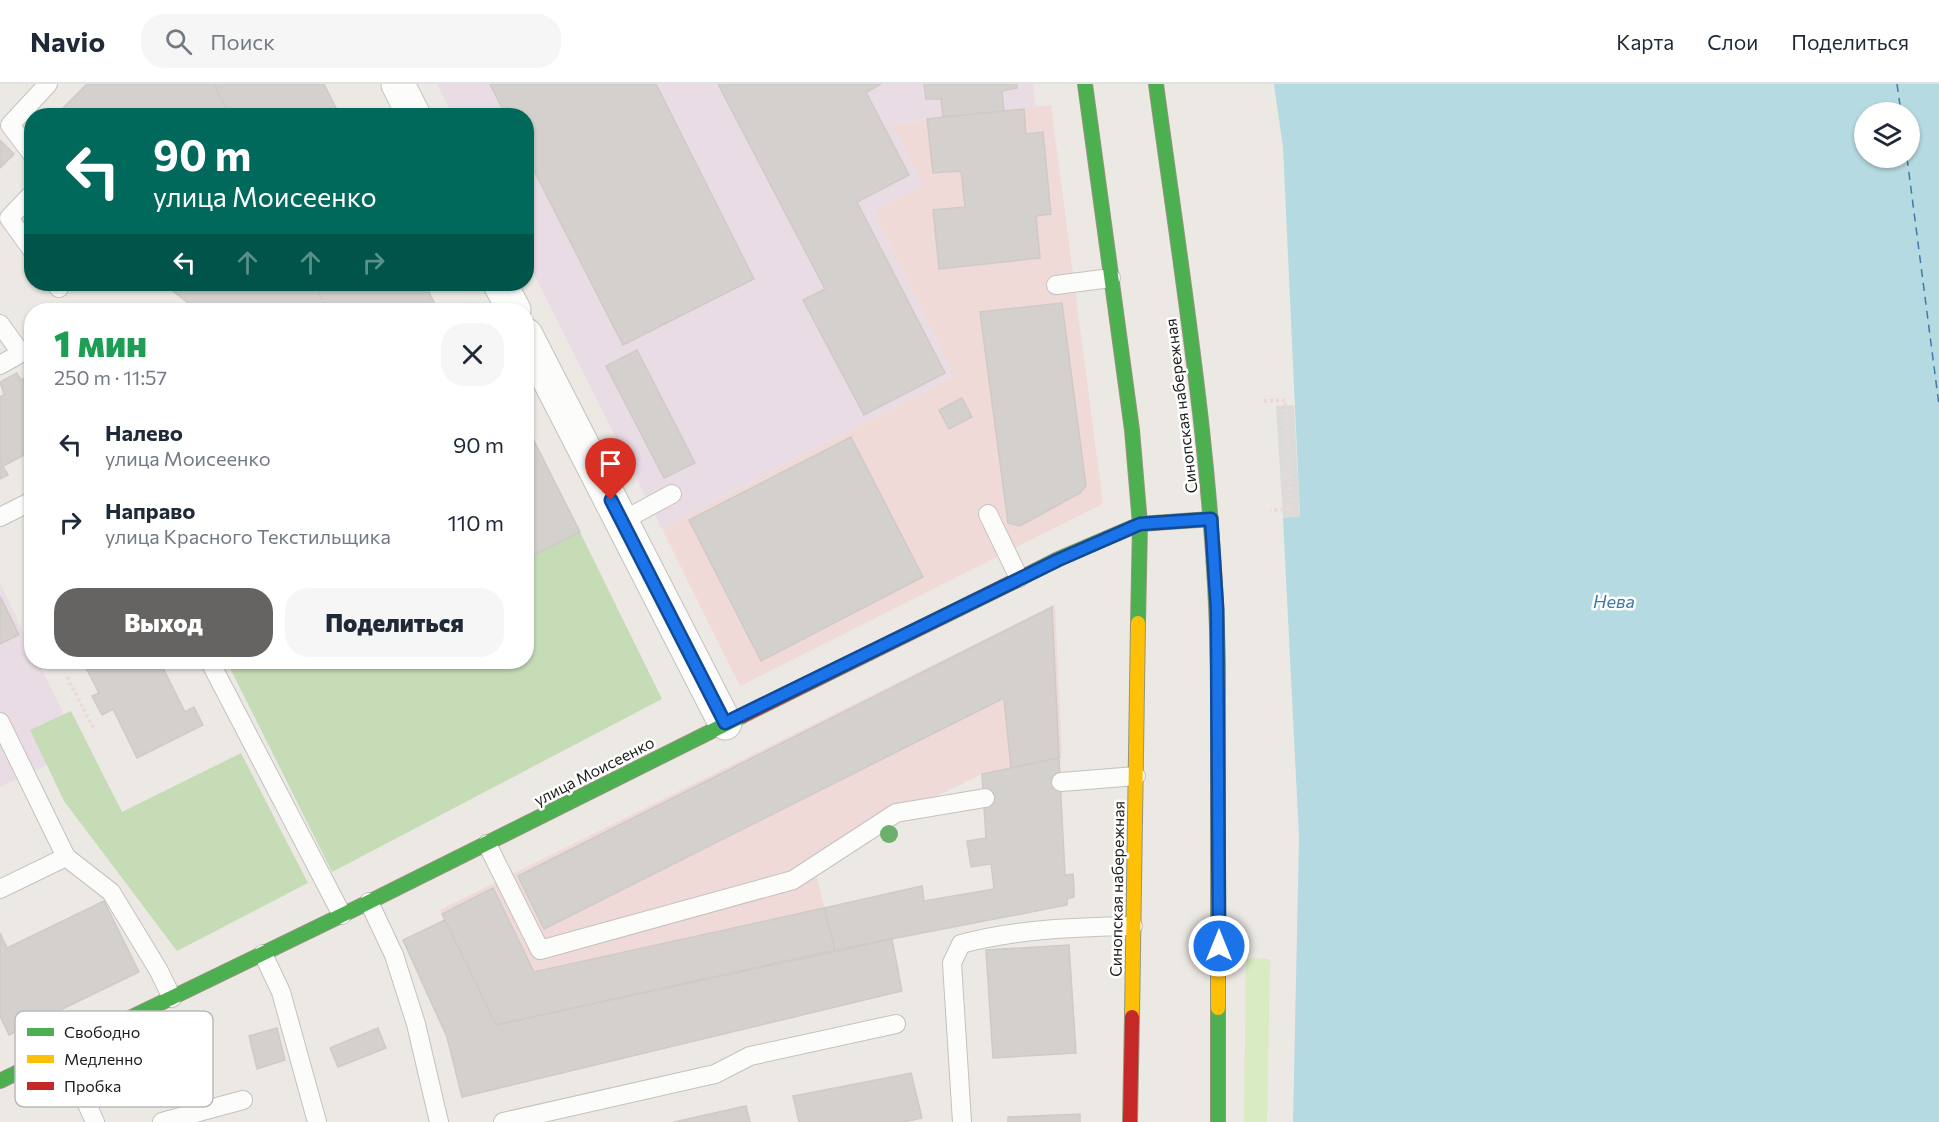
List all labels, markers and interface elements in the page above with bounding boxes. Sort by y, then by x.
search box [141,14,561,68]
text: Navio [30,24,105,58]
icon: search [162,25,195,58]
text: Поиск [210,28,275,55]
text: Карта [1616,29,1674,54]
text: Слои [1707,29,1758,54]
text: Поделиться [1791,29,1909,54]
map controls [1854,102,1920,168]
button: layers [1854,102,1920,168]
text: 90 m [153,128,252,180]
icon: left [54,132,132,210]
text: улица Моисеенко [153,180,377,213]
icon: left [168,246,201,279]
icon: ahead [231,246,264,279]
icon: ahead [294,246,327,279]
icon: right [357,246,390,279]
street label: Синопская набережная [1160,318,1201,495]
text: 1 мин [54,320,147,364]
button: close [441,323,504,386]
text: 250 m · 11:57 [54,365,167,389]
text: Налево [105,419,183,446]
icon: left [54,428,87,461]
text: 90 m [453,431,504,458]
pin [585,438,636,500]
text: улица Моисеенко [105,446,271,470]
icon: arrive [594,447,627,480]
text: Направо [105,497,195,524]
icon: right [54,506,87,539]
text: 110 m [447,509,504,536]
text: улица Красного Текстильщика [105,524,391,548]
button: Выход [54,588,273,657]
button: Поделиться [285,588,504,657]
water label: Нева [1593,590,1635,612]
street label: улица Моисеенко [530,732,657,809]
street label: Синопская набережная [1105,801,1128,977]
position arrow [1187,914,1251,978]
legend [15,1011,213,1107]
text: Свободно [64,1022,140,1041]
text: Медленно [64,1049,143,1068]
text: Пробка [64,1076,121,1095]

